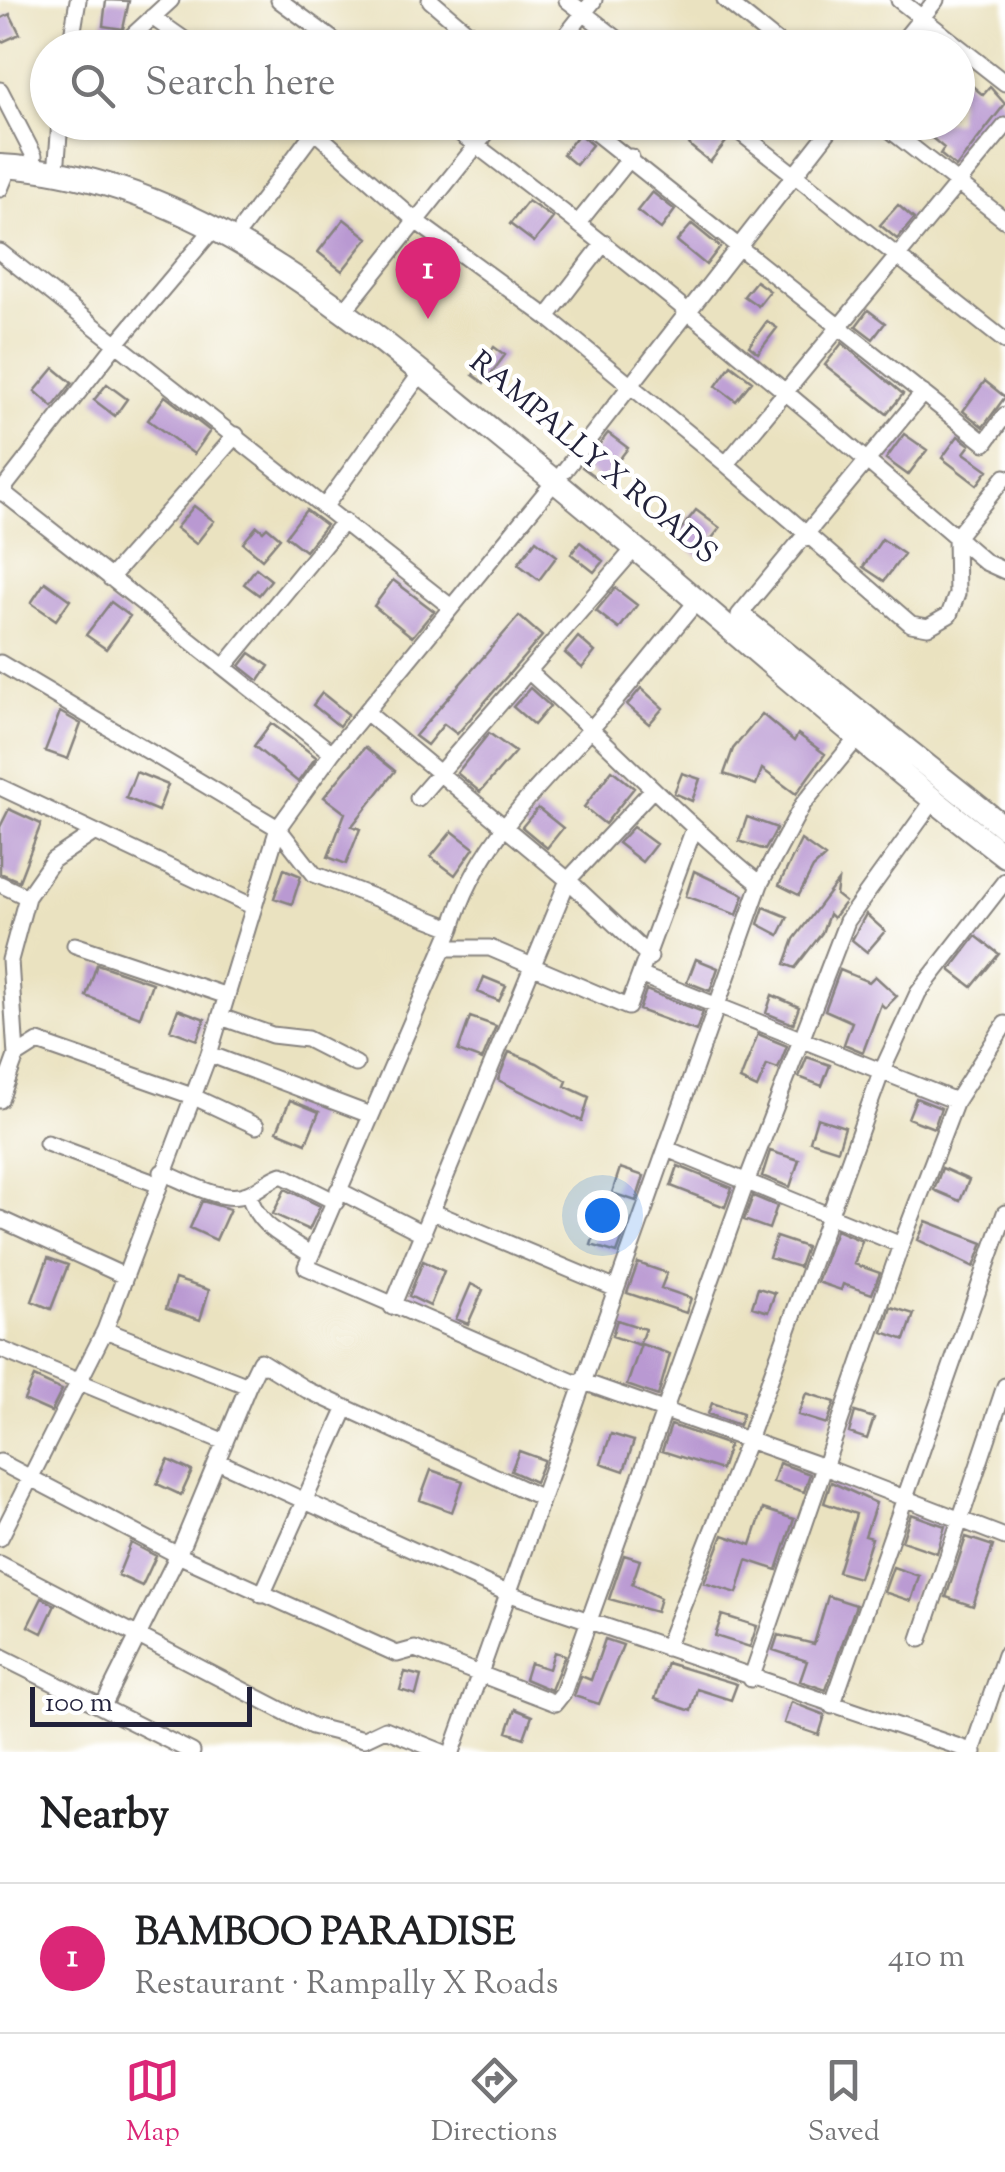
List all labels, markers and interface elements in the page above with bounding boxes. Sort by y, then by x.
search box [30,30,975,140]
icon: search [65,58,120,113]
text: Search here [145,58,336,112]
pin: 1 [396,236,460,319]
street label: RAMPALLY X ROADS [459,342,726,576]
your location [577,1190,628,1241]
scale bar [30,1682,252,1726]
text: 100 m [45,1684,113,1724]
text: Nearby [40,1787,169,1847]
text: BAMBOO PARADISE [135,1908,516,1962]
text: 1 [67,1935,78,1981]
text: 410 m [888,1935,965,1981]
text: Restaurant · Rampally X Roads [135,1962,558,2008]
tab: Map [125,2053,180,2153]
tab: Directions [431,2053,557,2153]
tab: Saved [808,2053,880,2153]

